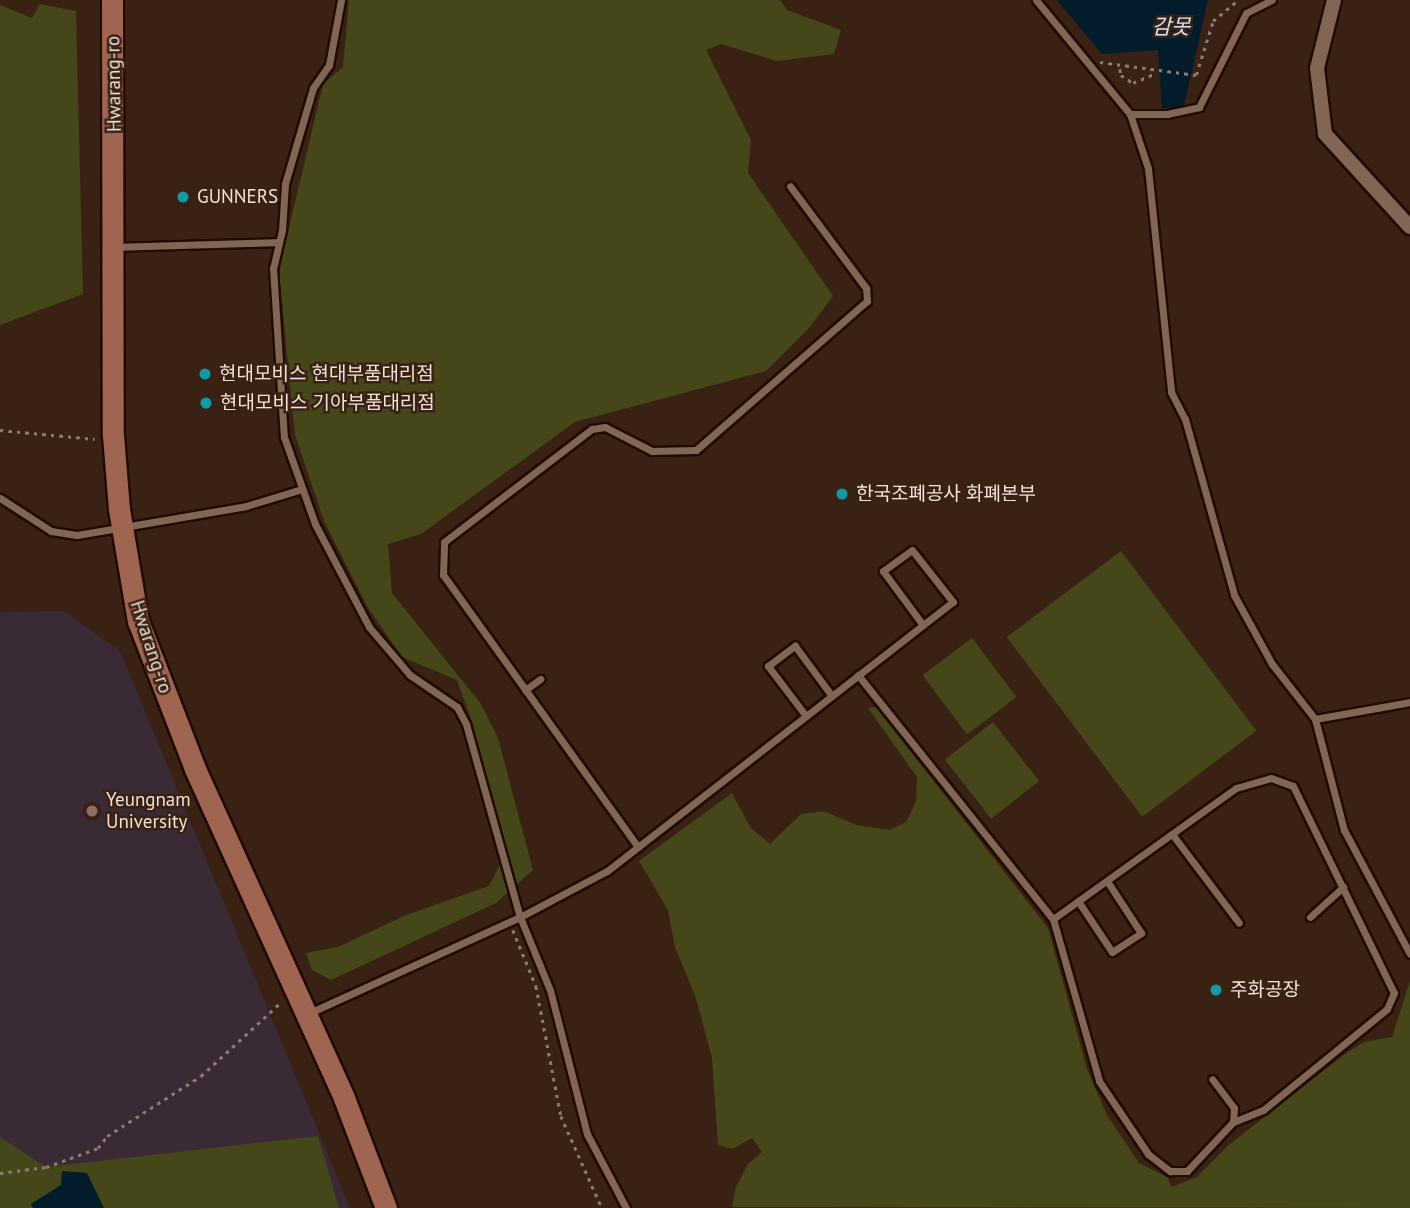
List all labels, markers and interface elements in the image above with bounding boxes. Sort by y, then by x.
water label: 감못 [1152,14,1190,40]
street label: Hwarang-ro [102,36,126,132]
place label: GUNNERS [197,186,278,208]
marker: GUNNERS [175,189,191,205]
place label: 현대모비스 현대부품대리점 [219,363,434,385]
marker: 현대모비스 현대부품대리점 [197,366,213,382]
place label: 현대모비스 기아부품대리점 [220,392,435,414]
marker: 현대모비스 기아부품대리점 [198,395,214,411]
place label: 한국조폐공사 화폐본부 [856,483,1036,505]
marker: 한국조폐공사 화폐본부 [834,486,850,502]
street label: Hwarang-ro [125,598,177,696]
place label: Yeungnam University [106,789,191,833]
marker: Yeungnam University [84,803,100,819]
place label: 주화공장 [1230,979,1300,1001]
marker: 주화공장 [1208,982,1224,998]

